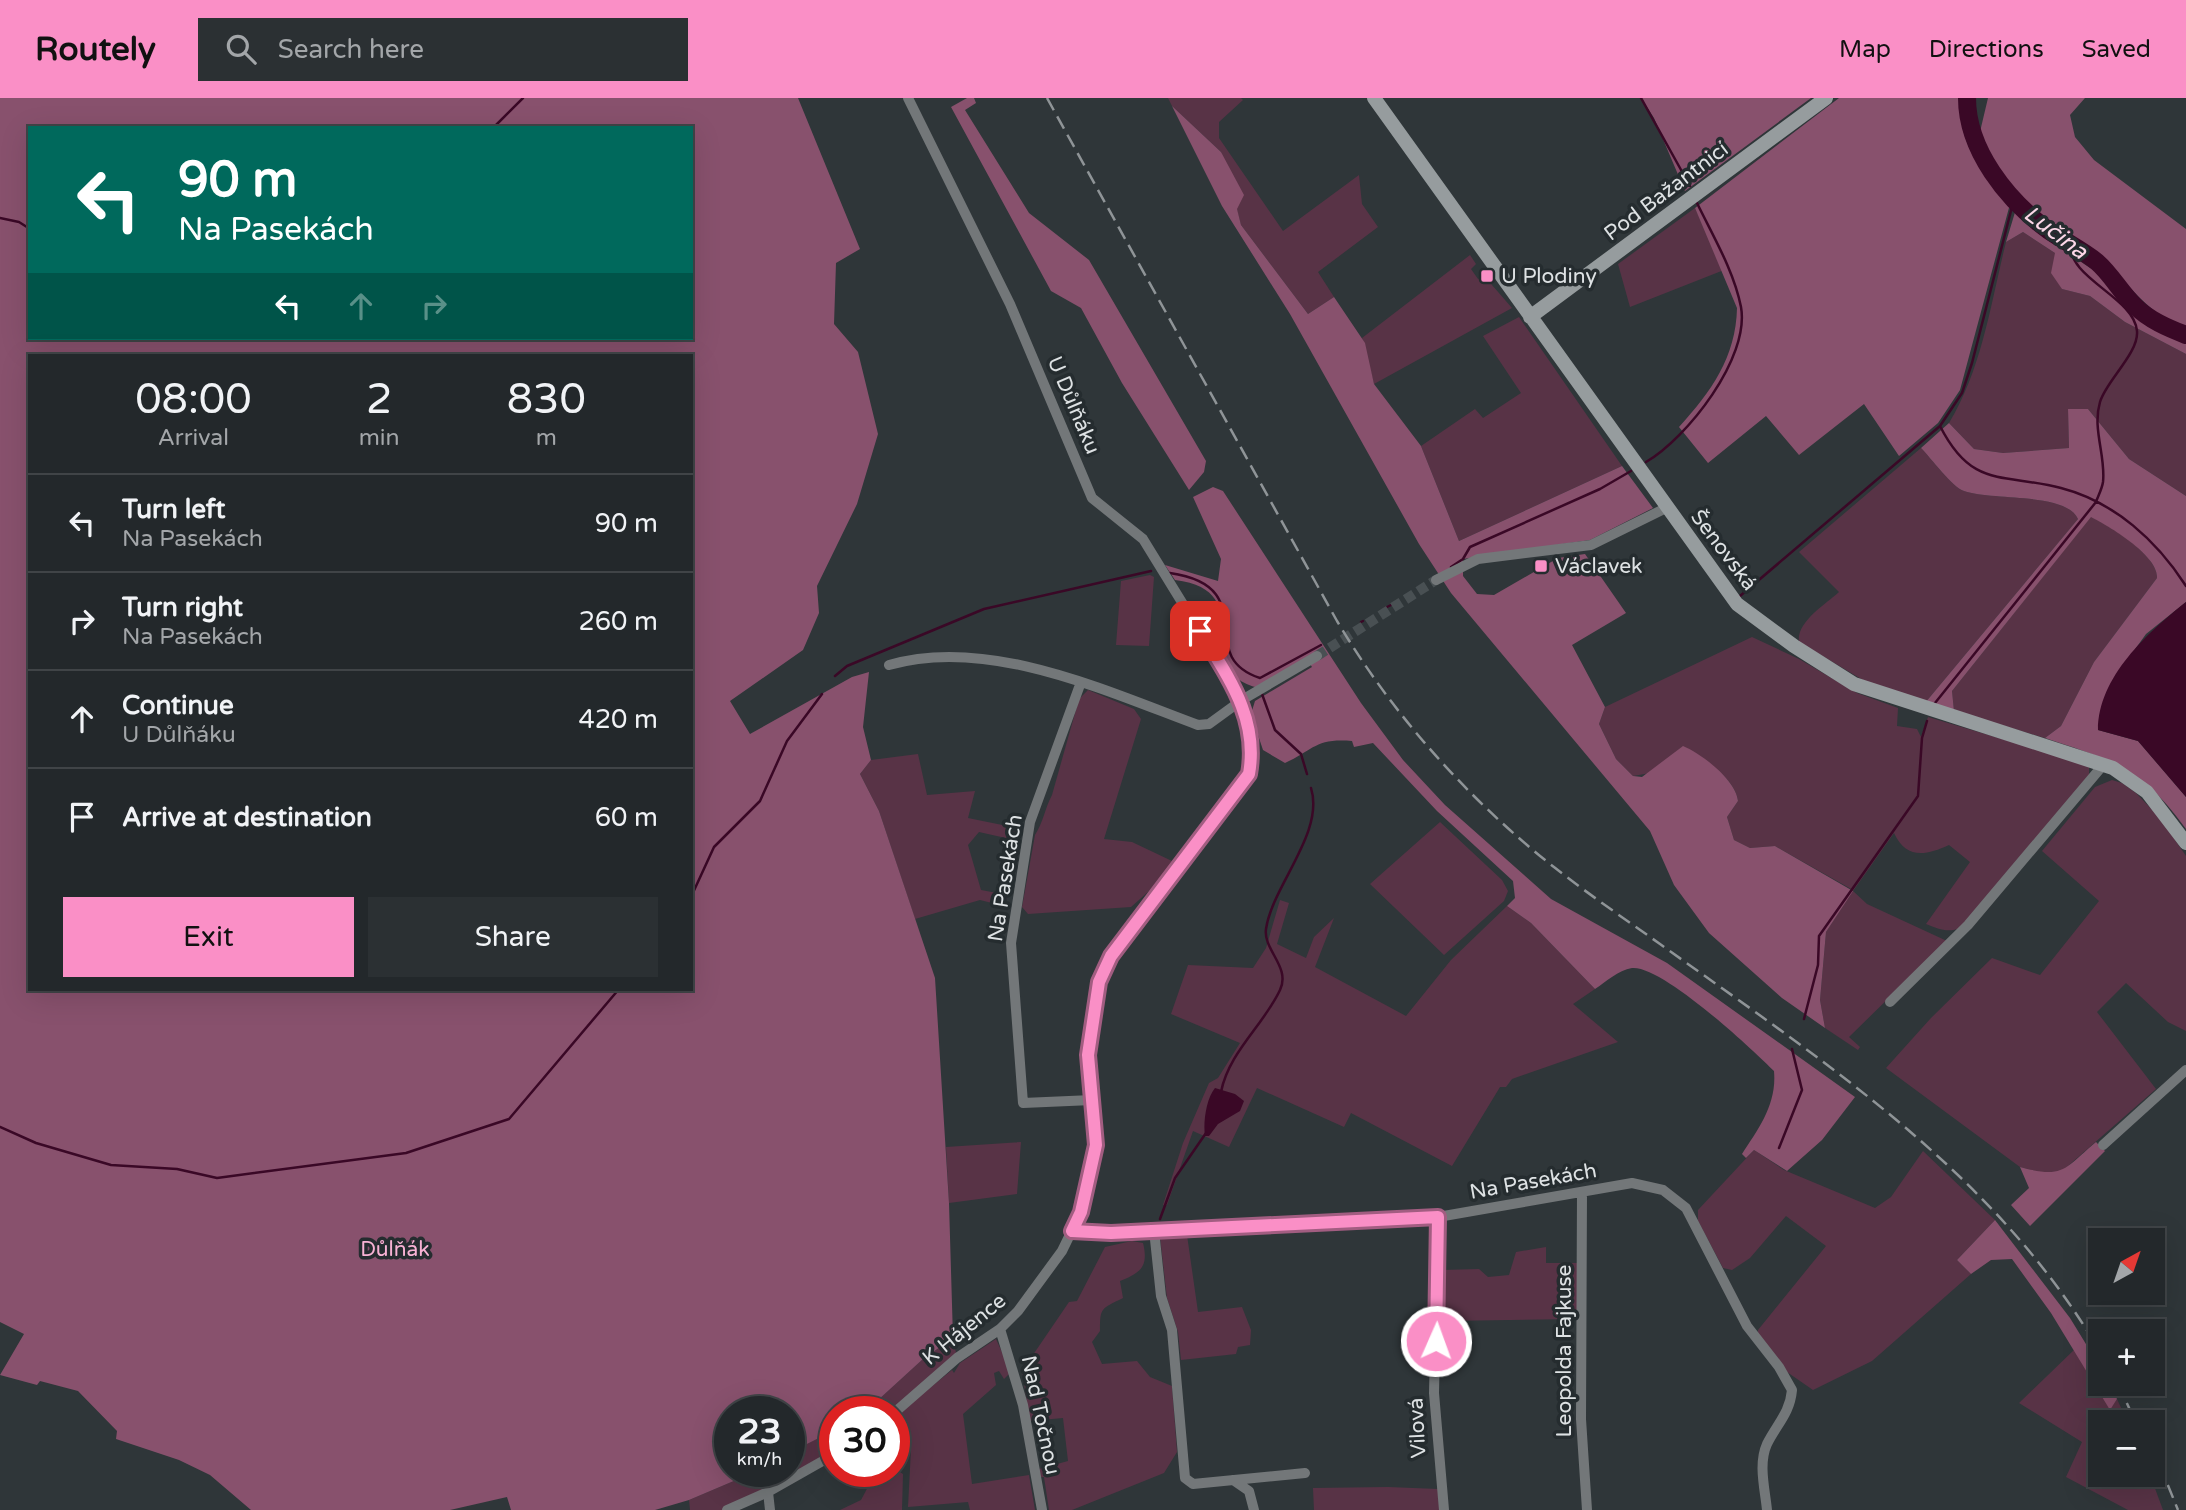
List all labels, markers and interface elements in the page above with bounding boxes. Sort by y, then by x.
search box [198,18,688,81]
text: Routely [35,30,156,69]
icon: search [222,30,260,68]
text: Search here [278,34,424,65]
text: Map [1839,35,1891,64]
text: Directions [1929,35,2044,64]
text: Saved [2082,35,2151,64]
street label: Pod Bažantnicí [1599,137,1733,246]
text: 90 m [178,151,297,210]
icon: left [63,154,154,245]
water label: Lučina [2018,200,2093,266]
text: Na Pasekách [178,211,374,249]
place label: U Plodiny [1501,264,1597,289]
marker: U Plodiny [1479,268,1495,284]
icon: left [269,287,307,325]
icon: ahead [342,287,380,325]
icon: right [415,287,453,325]
street label: U Důlňáku [1042,353,1105,458]
text: 08:00 [135,374,252,425]
text: 2 [366,374,392,425]
text: 830 [507,374,586,425]
text: Arrival [158,424,229,452]
text: min [359,424,400,452]
text: m [536,424,557,452]
text: Turn left [122,494,225,525]
icon: left [63,504,101,542]
street label: Šenovská [1685,505,1762,596]
text: 90 m [595,508,658,539]
text: Na Pasekách [122,525,263,553]
place label: Václavek [1555,554,1643,579]
marker: Václavek [1533,558,1549,574]
text: Turn right [122,592,243,623]
pin [1170,601,1230,661]
icon: right [63,602,101,640]
text: 260 m [578,606,658,637]
icon: arrive [1181,612,1219,650]
text: Na Pasekách [122,623,263,651]
text: Continue [122,690,234,721]
icon: ahead [63,700,101,738]
text: 420 m [578,704,658,735]
text: U Důlňáku [122,721,236,749]
icon: arrive [63,798,101,836]
text: Arrive at destination [122,802,372,833]
text: 60 m [595,802,658,833]
street label: Na Pasekách [983,813,1028,943]
button: Exit [63,897,354,977]
button: Share [368,897,658,977]
street label: Na Pasekách [1468,1158,1599,1205]
north arrow [2088,1228,2165,1306]
map controls [2088,1228,2165,1487]
park label: Důlňák [360,1237,430,1262]
street label: Leopolda Fajkuse [1552,1264,1577,1438]
street label: K Hájence [918,1288,1011,1371]
position arrow [1399,1304,1473,1378]
button: + [2088,1319,2165,1396]
street label: Nad Točnou [1016,1353,1065,1477]
speed limit sign: 30 [819,1396,910,1487]
street label: Vilová [1403,1397,1432,1459]
button: − [2088,1410,2165,1487]
text: 23 [738,1411,781,1453]
text: km/h [737,1448,782,1470]

